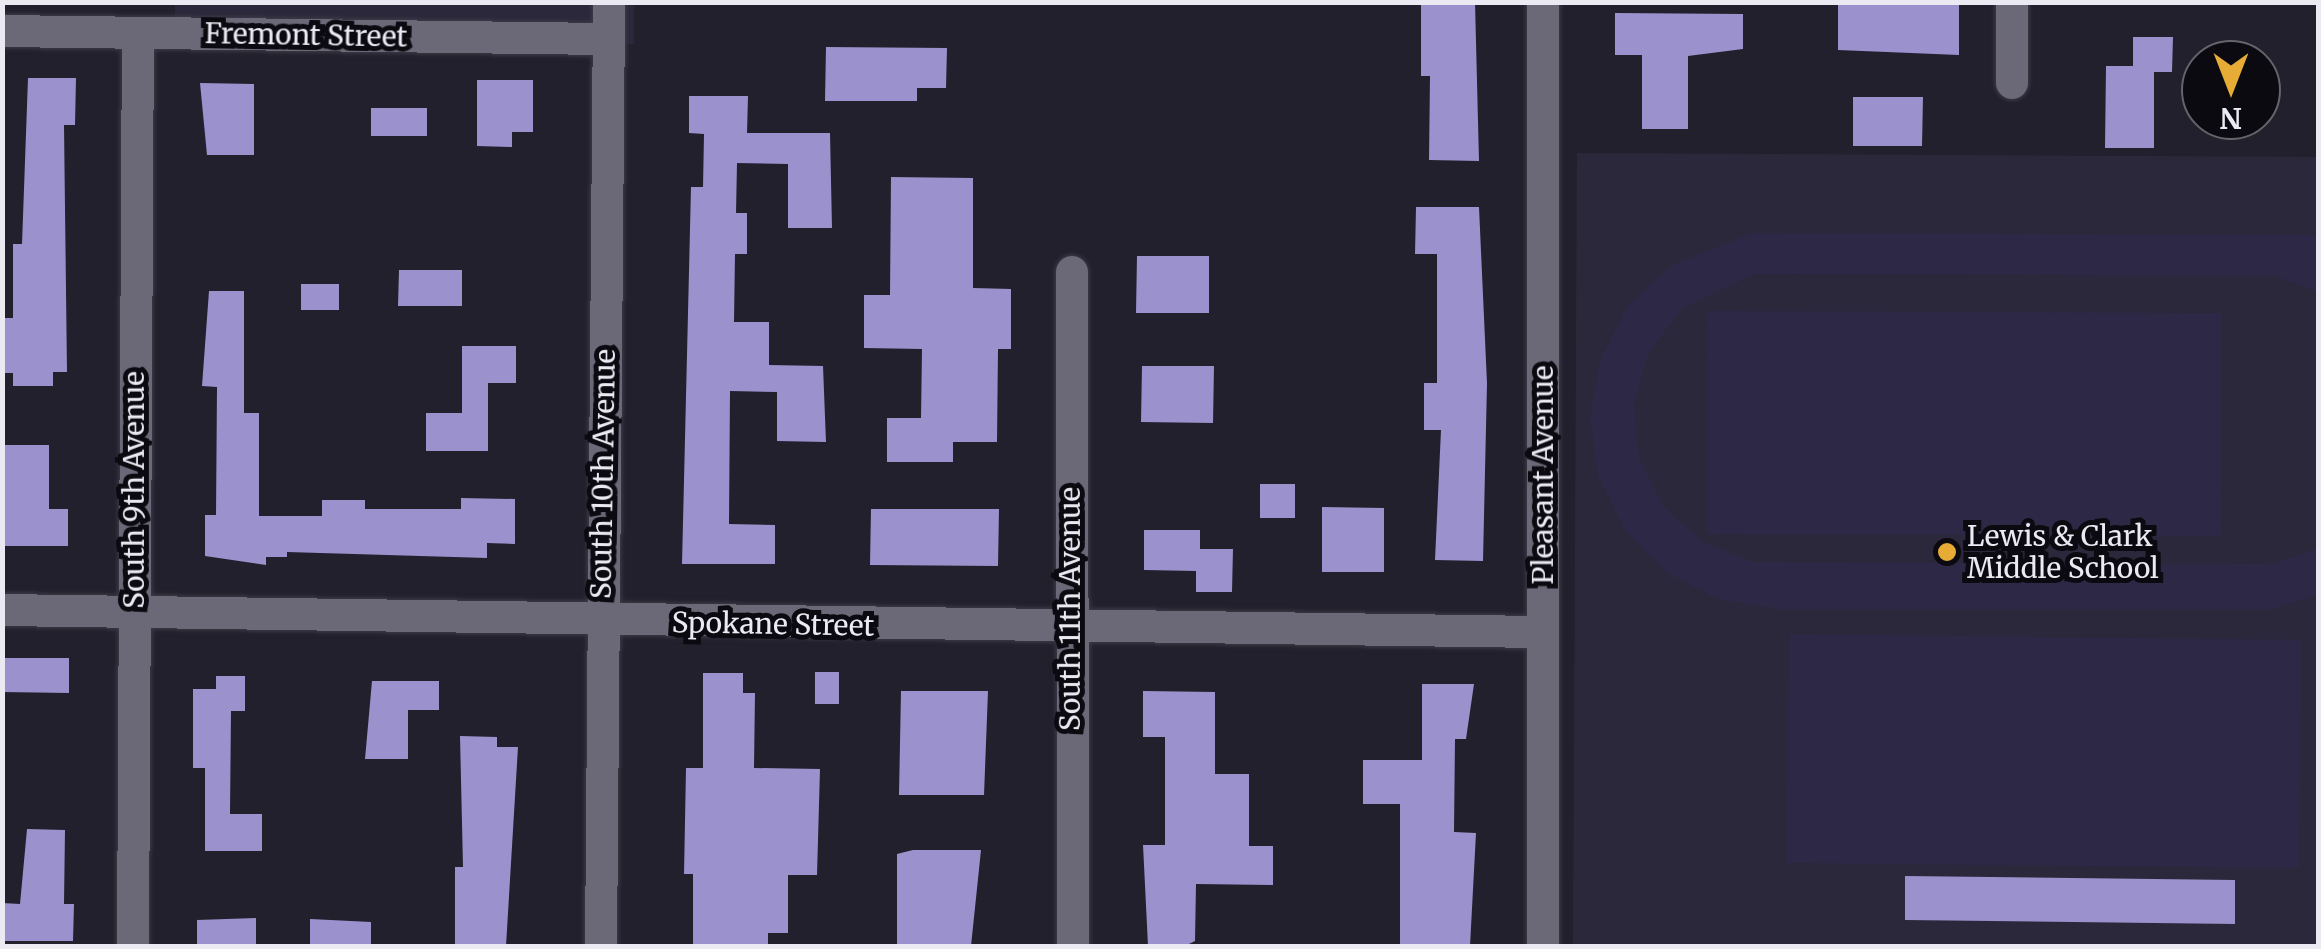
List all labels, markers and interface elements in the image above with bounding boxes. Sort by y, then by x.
street label: Fremont Street [204,16,408,54]
north arrow [2181,40,2281,140]
text: N [2220,100,2242,136]
street label: South 10th Avenue [584,349,622,599]
street label: Pleasant Avenue [1526,365,1560,585]
street label: South 9th Avenue [117,371,151,609]
street label: South 11th Avenue [1053,487,1087,731]
place label: Lewis & Clark Middle School [1967,519,2159,585]
marker: Lewis & Clark Middle School [1936,541,1958,563]
street label: Spokane Street [671,605,875,643]

